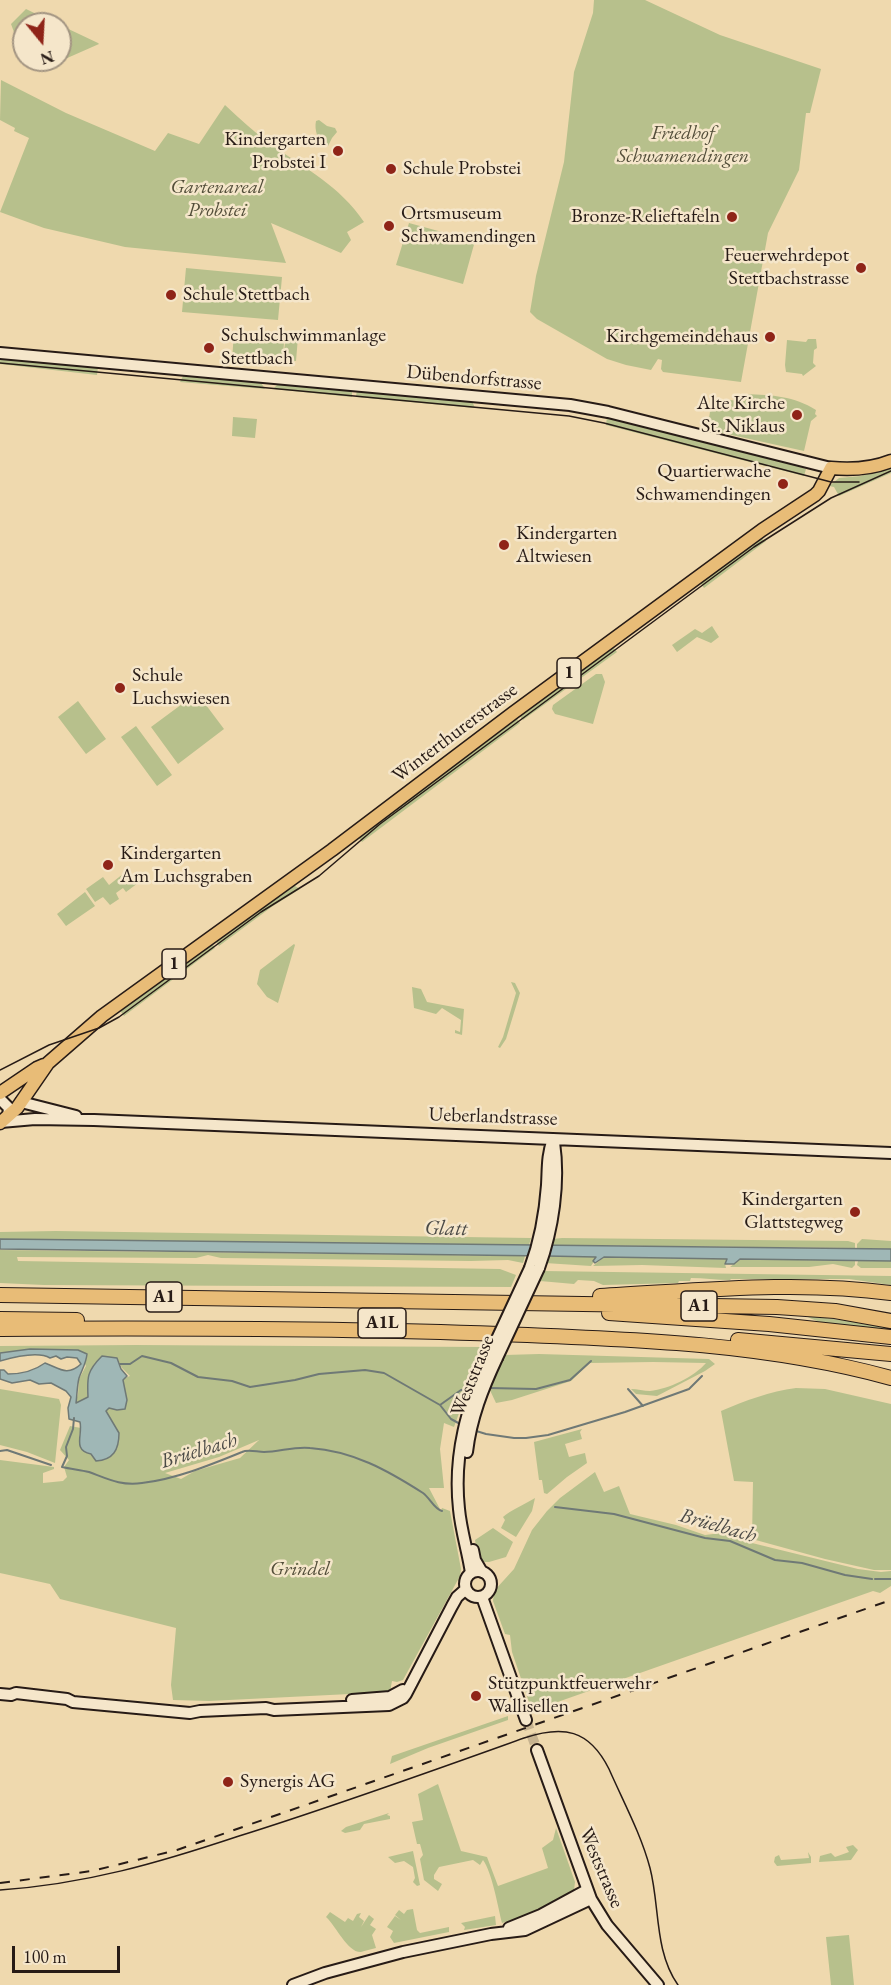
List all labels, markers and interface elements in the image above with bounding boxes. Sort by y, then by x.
north arrow [12,12,72,72]
text: N [38,46,57,70]
park label: Friedhof Schwamendingen [617,122,749,169]
place label: Kindergarten Probstei I [224,128,326,175]
marker: Kindergarten Probstei I [331,144,345,158]
place label: Schule Probstei [403,157,521,181]
marker: Schule Probstei [384,162,398,176]
park label: Gartenareal Probstei [171,176,263,223]
place label: Ortsmuseum Schwamendingen [401,202,536,249]
place label: Bronze-Relieftafeln [571,205,720,229]
marker: Bronze-Relieftafeln [725,210,739,224]
marker: Ortsmuseum Schwamendingen [382,219,396,233]
place label: Feuerwehrdepot Stettbachstrasse [724,244,849,291]
marker: Feuerwehrdepot Stettbachstrasse [854,261,868,275]
place label: Schule Stettbach [183,283,310,307]
marker: Schule Stettbach [164,288,178,302]
place label: Schulschwimmanlage Stettbach [221,324,386,371]
place label: Kirchgemeindehaus [606,325,758,349]
marker: Kirchgemeindehaus [763,330,777,344]
marker: Schulschwimmanlage Stettbach [202,341,216,355]
street label: Dübendorfstrasse [405,360,543,396]
place label: Alte Kirche St. Niklaus [697,392,785,439]
marker: Alte Kirche St. Niklaus [790,408,804,422]
place label: Quartierwache Schwamendingen [636,460,771,507]
marker: Quartierwache Schwamendingen [776,477,790,491]
place label: Kindergarten Altwiesen [516,522,618,569]
marker: Kindergarten Altwiesen [497,538,511,552]
road number: 1 [557,658,581,688]
place label: Schule Luchswiesen [132,664,230,711]
street label: Winterthurerstrasse [388,678,522,788]
marker: Schule Luchswiesen [113,681,127,695]
place label: Kindergarten Am Luchsgraben [120,842,253,889]
marker: Kindergarten Am Luchsgraben [101,858,115,872]
road number: 1 [162,949,186,979]
street label: Ueberlandstrasse [428,1103,558,1131]
place label: Kindergarten Glattstegweg [741,1188,843,1235]
marker: Kindergarten Glattstegweg [848,1205,862,1219]
water label: Glatt [424,1216,468,1242]
road number: A1 [146,1282,182,1312]
road number: A1 [681,1291,717,1321]
road number: A1L [358,1308,406,1338]
street label: Weststrasse [446,1332,500,1420]
water label: Brüelbach [158,1427,240,1475]
water label: Brüelbach [677,1503,759,1549]
park label: Grindel [270,1558,330,1582]
place label: Stützpunktfeuerwehr Wallisellen [488,1672,652,1719]
marker: Stützpunktfeuerwehr Wallisellen [469,1689,483,1703]
place label: Synergis AG [240,1770,335,1794]
marker: Synergis AG [221,1775,235,1789]
street label: Weststrasse [573,1824,629,1912]
scale bar [15,1934,123,1972]
text: 100 m [23,1945,67,1968]

